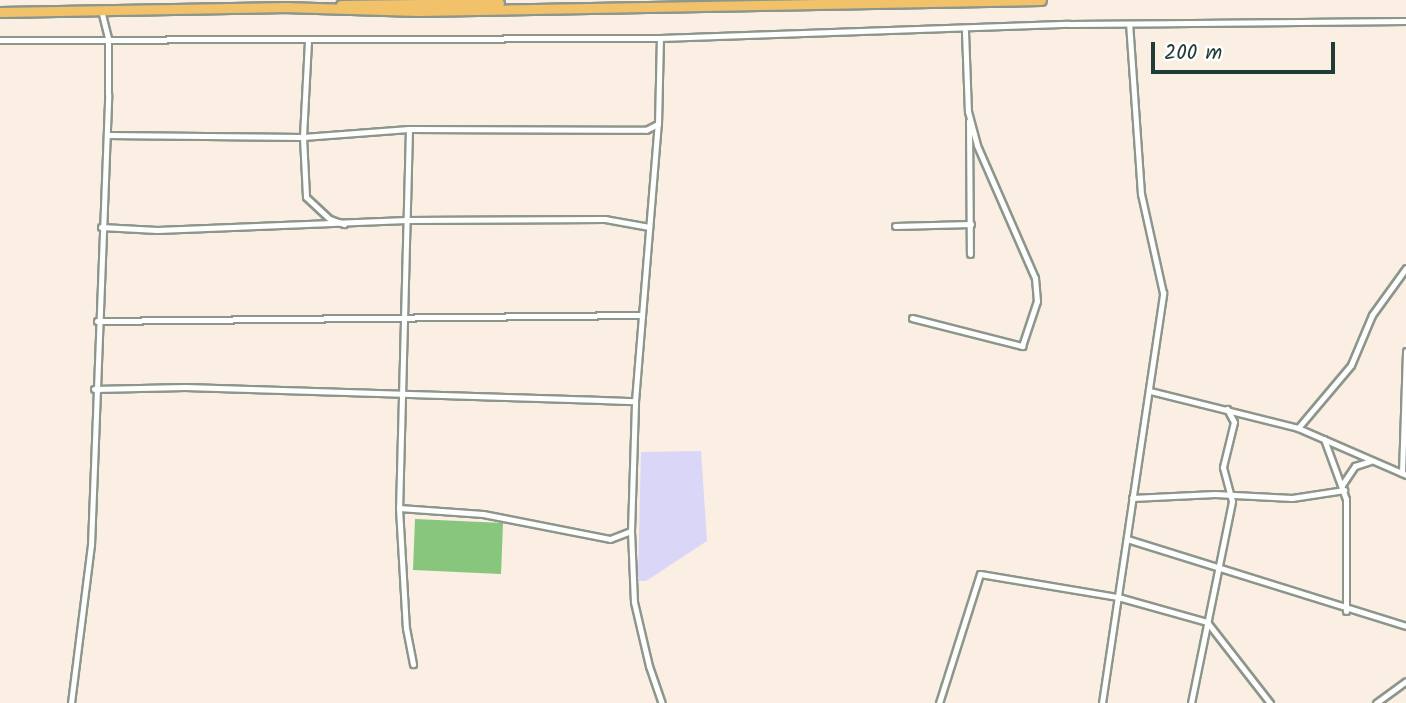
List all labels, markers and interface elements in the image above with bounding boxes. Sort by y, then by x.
scale bar [1154,28,1338,72]
text: 200 m [1164,37,1222,70]

